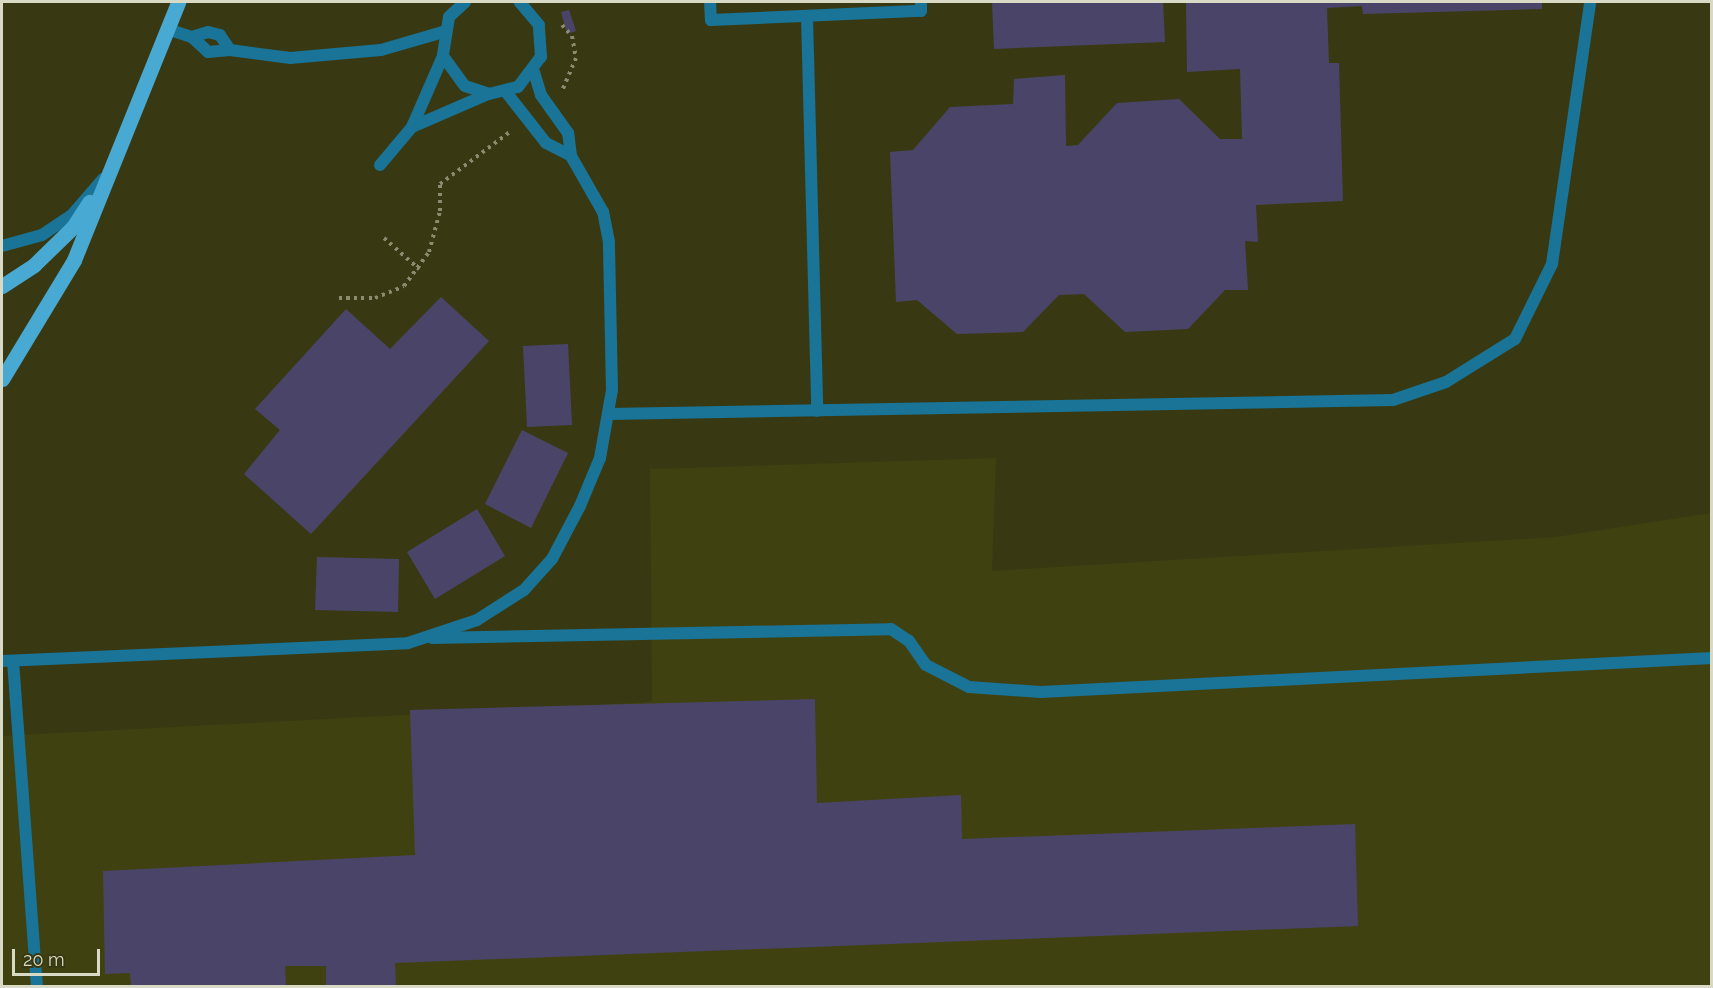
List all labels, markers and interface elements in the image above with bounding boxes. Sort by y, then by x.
scale bar [15,937,104,975]
text: 20 m [23,949,65,970]

